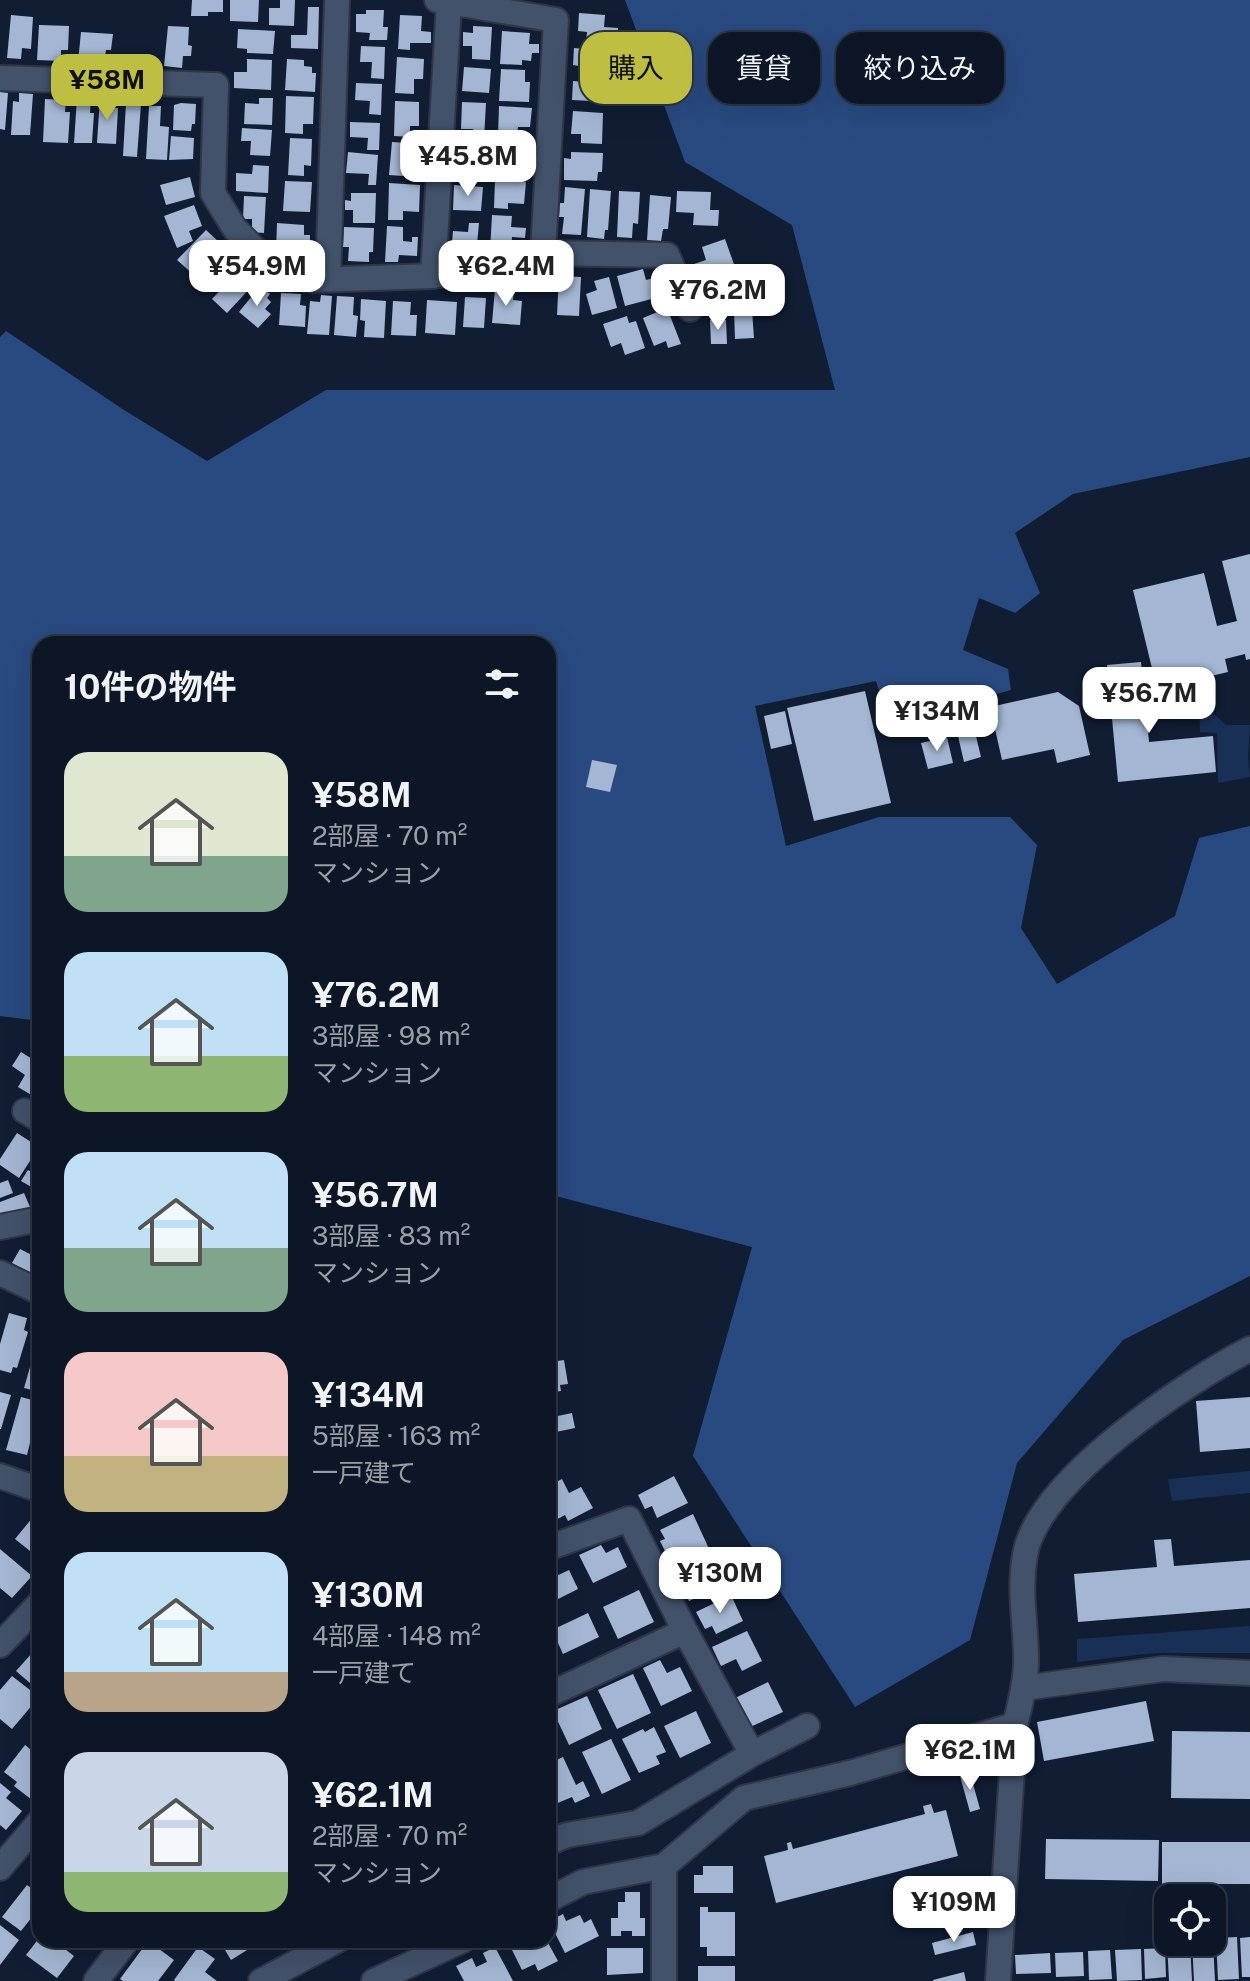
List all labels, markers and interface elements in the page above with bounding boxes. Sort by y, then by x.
chip: 購入 [580,32,692,104]
chip: 賃貸 [708,32,820,104]
chip: 絞り込み [836,32,1004,104]
pin: ¥58M [60,54,154,122]
text: ¥58M [69,64,145,95]
pin: ¥45.8M [403,130,533,198]
text: ¥45.8M [418,140,518,171]
pin: ¥54.9M [192,240,322,308]
pin: ¥62.4M [441,240,571,308]
text: ¥54.9M [207,250,307,281]
text: ¥62.4M [457,250,555,281]
pin: ¥76.2M [653,264,783,332]
text: ¥76.2M [669,274,767,305]
icon: filters [480,662,524,706]
text: 10件の物件 [64,667,236,707]
pin: ¥56.7M [1084,667,1214,735]
text: ¥56.7M [1101,677,1197,708]
pin: ¥134M [881,685,993,753]
text: ¥134M [894,695,980,726]
text: ¥58M [312,775,411,815]
icon: home [128,784,224,880]
text: 2部屋 · 70 m² [312,820,467,851]
text: マンション [312,857,442,888]
text: ¥76.2M [312,975,440,1015]
icon: home [128,984,224,1080]
text: 3部屋 · 98 m² [312,1020,470,1051]
text: マンション [312,1057,442,1088]
text: ¥56.7M [312,1175,439,1215]
icon: home [128,1184,224,1280]
text: 3部屋 · 83 m² [312,1220,470,1251]
text: マンション [312,1257,442,1288]
text: ¥134M [312,1375,425,1415]
icon: home [128,1384,224,1480]
text: 5部屋 · 163 m² [312,1420,480,1451]
text: 一戸建て [312,1457,416,1488]
pin: ¥130M [664,1547,776,1615]
text: ¥130M [677,1557,763,1588]
text: ¥130M [312,1575,425,1615]
icon: home [128,1584,224,1680]
text: 4部屋 · 148 m² [312,1620,481,1651]
text: 一戸建て [312,1657,416,1688]
pin: ¥62.1M [905,1724,1035,1792]
text: ¥62.1M [924,1734,1016,1765]
text: ¥62.1M [312,1775,433,1815]
icon: home [128,1784,224,1880]
text: 2部屋 · 70 m² [312,1820,467,1851]
text: マンション [312,1857,442,1888]
pin: ¥109M [898,1876,1010,1944]
map controls [1154,1884,1226,1956]
button: locate [1154,1884,1226,1956]
text: ¥109M [911,1886,997,1917]

